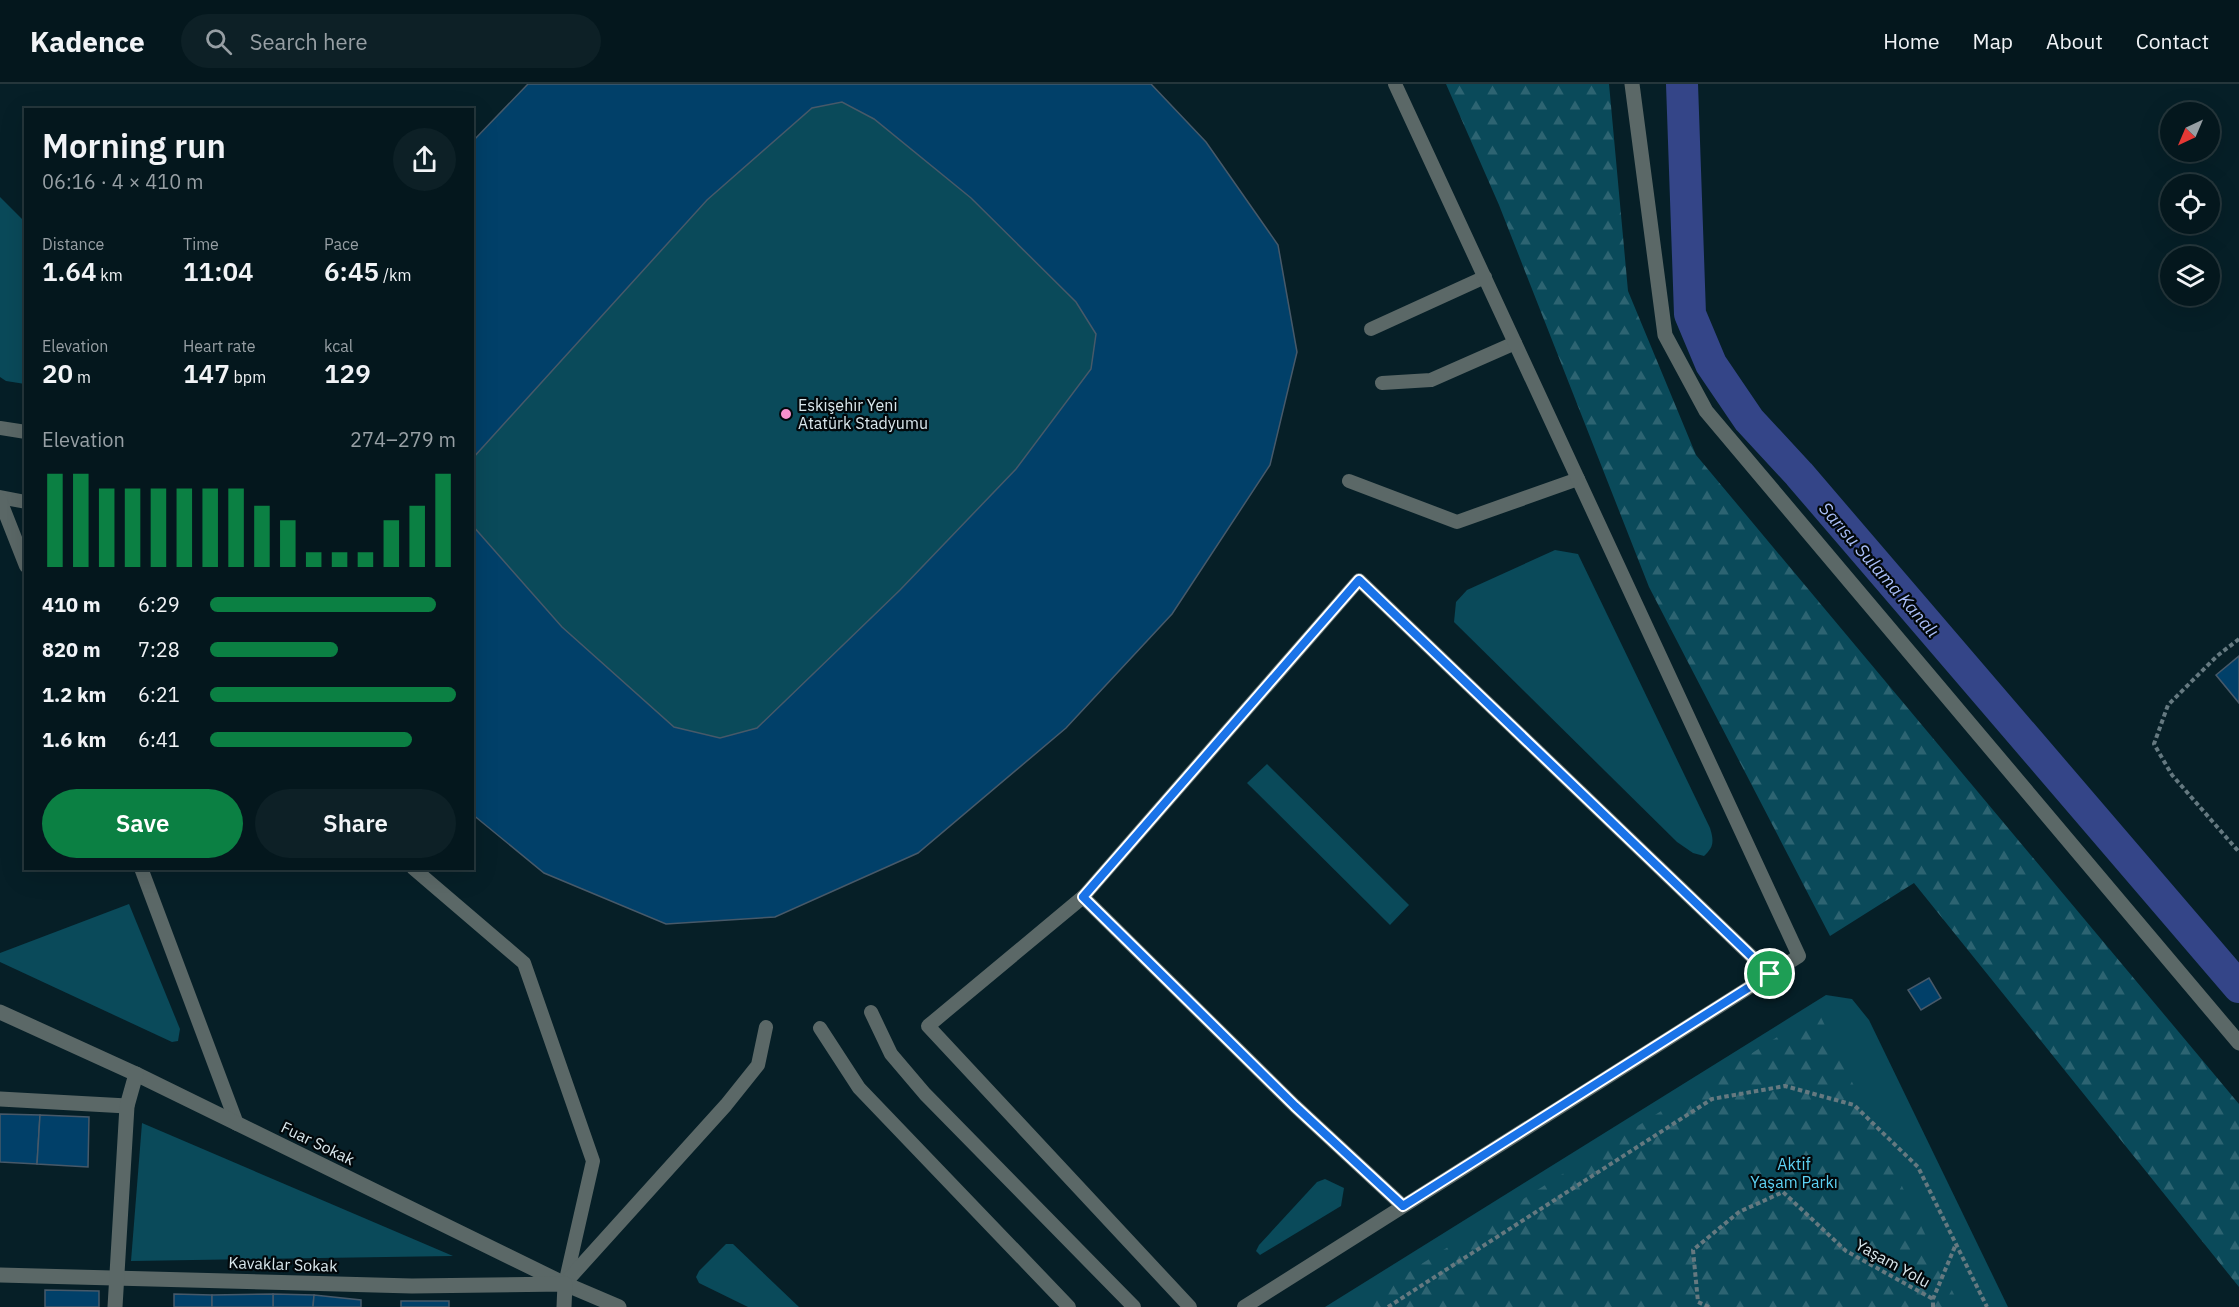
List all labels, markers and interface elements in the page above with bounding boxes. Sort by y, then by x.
search box [181,14,601,68]
text: Kadence [30,23,145,60]
icon: search [202,25,235,58]
text: Search here [250,27,368,56]
text: Home [1883,27,1940,55]
text: Map [1973,27,2013,55]
text: About [2046,27,2103,55]
text: Contact [2136,27,2209,55]
north arrow [2160,102,2220,162]
map controls [2160,102,2220,306]
text: Morning run [42,124,226,167]
button: share [393,128,456,191]
text: 06:16 · 4 × 410 m [42,168,203,195]
button: locate [2160,174,2220,234]
text: Distance [42,234,104,254]
text: Time [183,234,219,254]
text: Pace [324,234,359,254]
button: layers [2160,246,2220,306]
text: 1.64 [42,254,97,288]
text: 11:04 [183,254,254,288]
text: 6:45 [324,254,379,288]
text: km [97,265,123,285]
text: /km [379,265,411,285]
text: Elevation [42,336,108,356]
text: Heart rate [183,336,256,356]
text: kcal [324,336,353,356]
text: 20 [42,356,73,390]
text: 147 [183,356,230,390]
text: 129 [324,356,371,390]
text: m [73,367,91,387]
text: bpm [230,367,266,387]
place label: Eskişehir Yeni Atatürk Stadyumu [798,395,928,433]
marker: Eskişehir Yeni Atatürk Stadyumu [779,407,793,421]
text: Elevation [42,426,125,453]
text: 274–279 m [350,426,456,453]
water label: Sarısu Sulama Kanalı [1814,497,1944,642]
text: 410 m [42,591,101,618]
text: 6:29 [138,591,180,618]
text: 820 m [42,636,101,663]
text: 7:28 [138,636,180,663]
text: 1.2 km [42,681,106,708]
text: 6:21 [138,681,180,708]
text: 1.6 km [42,726,106,753]
text: 6:41 [138,726,180,753]
button: Save [42,789,243,858]
button: Share [255,789,456,858]
pin [1744,948,1795,999]
icon: arrive [1753,957,1786,990]
street label: Fuar Sokak [278,1117,359,1170]
park label: Aktif Yaşam Parkı [1750,1154,1838,1192]
street label: Yaşam Yolu [1852,1234,1934,1292]
street label: Kavaklar Sokak [228,1252,338,1276]

